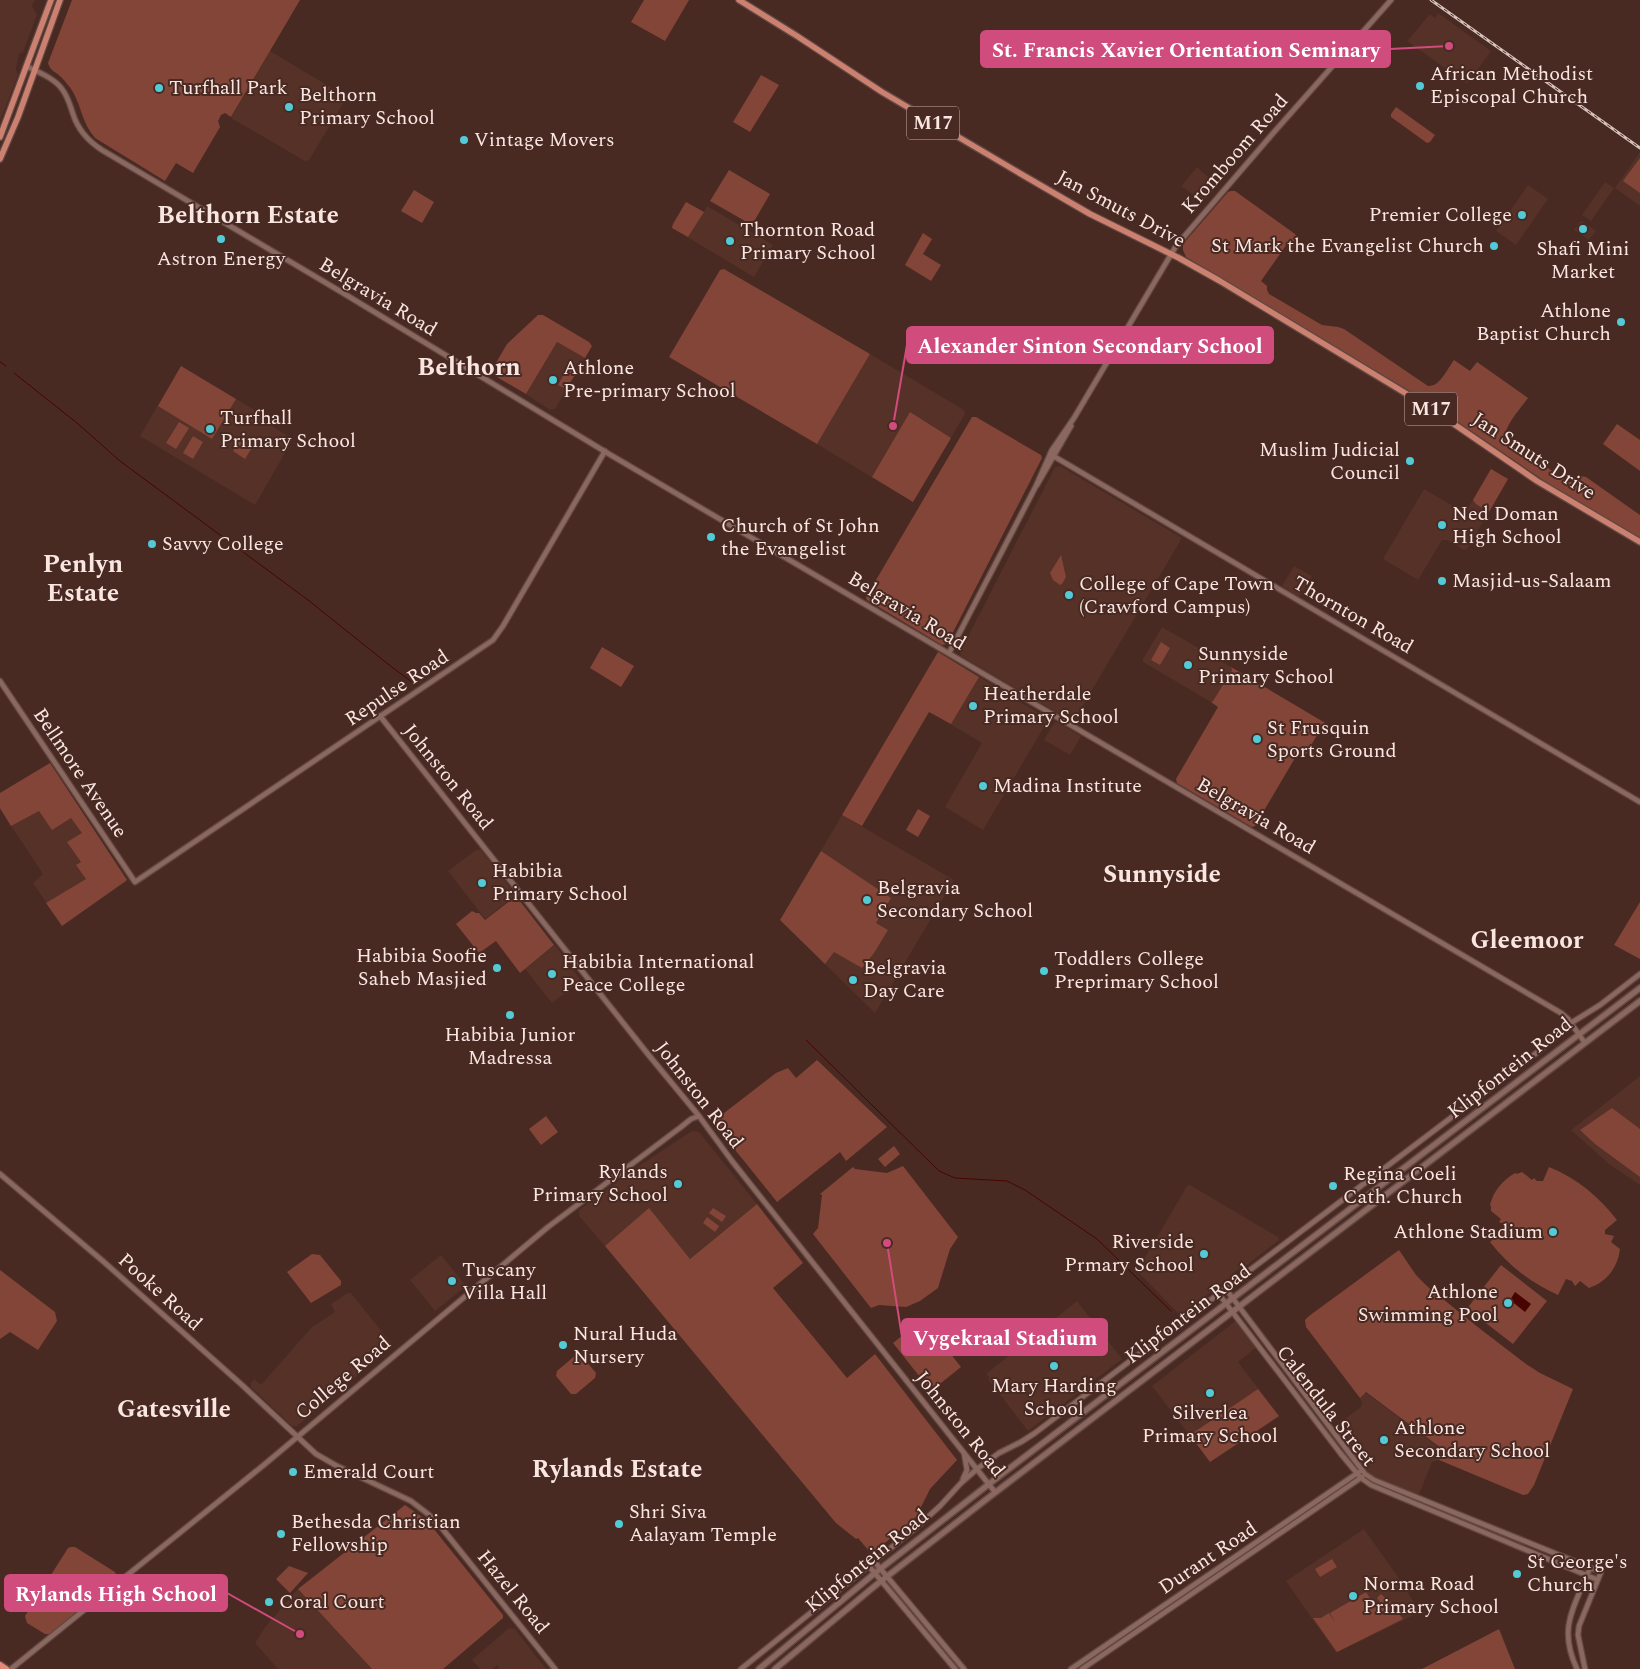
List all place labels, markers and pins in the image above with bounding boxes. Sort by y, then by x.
callout: St. Francis Xavier Orientation Seminary [981,31,1390,67]
place label: African Methodist Episcopal Church [1430,59,1593,112]
place label: Turfhall Park [169,73,288,103]
place label: Belthorn Primary School [299,80,435,133]
marker: African Methodist Episcopal Church [1414,80,1426,92]
marker: Turfhall Park [153,82,165,94]
marker: Belthorn Primary School [283,101,295,113]
place label: Vintage Movers [474,125,615,155]
marker: Vintage Movers [458,134,470,146]
place label: Premier College [1369,200,1512,230]
marker: Premier College [1516,209,1528,221]
place label: Thornton Road Primary School [740,215,876,268]
marker: Shafi Mini Market [1577,223,1589,235]
place label: St Mark the Evangelist Church [1211,231,1484,261]
marker: Astron Energy [215,233,227,245]
place label: Shafi Mini Market [1536,234,1630,287]
marker: Thornton Road Primary School [724,235,736,247]
marker: St Mark the Evangelist Church [1488,240,1500,252]
place label: Astron Energy [157,244,287,274]
place label: Athlone Baptist Church [1476,296,1611,349]
marker: Athlone Baptist Church [1615,316,1627,328]
callout: Alexander Sinton Secondary School [907,327,1273,363]
place label: Athlone Pre-primary School [563,353,736,406]
marker: Athlone Pre-primary School [547,374,559,386]
place label: Turfhall Primary School [220,403,356,456]
marker: Turfhall Primary School [204,423,216,435]
place label: Muslim Judicial Council [1259,435,1400,488]
marker: Muslim Judicial Council [1404,455,1416,467]
place label: Ned Doman High School [1452,499,1562,552]
place label: Church of St John the Evangelist [721,511,880,564]
marker: Ned Doman High School [1436,519,1448,531]
place label: Savvy College [162,529,284,559]
marker: Church of St John the Evangelist [705,531,717,543]
marker: Savvy College [146,538,158,550]
place label: Masjid-us-Salaam [1452,566,1612,596]
place label: College of Cape Town (Crawford Campus) [1079,569,1274,622]
marker: Masjid-us-Salaam [1436,575,1448,587]
marker: College of Cape Town (Crawford Campus) [1063,589,1075,601]
place label: Sunnyside Primary School [1198,639,1334,692]
marker: Sunnyside Primary School [1182,659,1194,671]
place label: Heatherdale Primary School [983,679,1119,732]
marker: Heatherdale Primary School [967,700,979,712]
place label: St Frusquin Sports Ground [1267,713,1397,766]
marker: St Frusquin Sports Ground [1251,733,1263,745]
place label: Madina Institute [993,771,1142,801]
marker: Madina Institute [977,780,989,792]
place label: Habibia Primary School [492,856,628,909]
place label: Belgravia Secondary School [877,873,1033,926]
marker: Habibia Primary School [476,877,488,889]
marker: Belgravia Secondary School [861,894,873,906]
place label: Habibia Soofie Saheb Masjied [356,941,487,994]
place label: Toddlers College Preprimary School [1054,944,1219,997]
place label: Habibia International Peace College [562,947,754,1000]
place label: Belgravia Day Care [863,953,946,1006]
marker: Habibia Soofie Saheb Masjied [491,962,503,974]
marker: Toddlers College Preprimary School [1038,965,1050,977]
marker: Habibia International Peace College [546,968,558,980]
marker: Belgravia Day Care [847,974,859,986]
marker: Habibia Junior Madressa [504,1009,516,1021]
place label: Habibia Junior Madressa [445,1020,576,1073]
place label: Rylands Primary School [532,1157,668,1210]
place label: Regina Coeli Cath. Church [1343,1159,1463,1212]
marker: Rylands Primary School [672,1178,684,1190]
marker: Regina Coeli Cath. Church [1327,1180,1339,1192]
place label: Athlone Stadium [1393,1217,1543,1247]
marker: Athlone Stadium [1547,1226,1559,1238]
place label: Riverside Prmary School [1064,1227,1194,1280]
marker: Riverside Prmary School [1198,1248,1210,1260]
place label: Tuscany Villa Hall [462,1255,547,1308]
marker: Tuscany Villa Hall [446,1275,458,1287]
place label: Athlone Swimming Pool [1358,1277,1498,1330]
marker: Athlone Swimming Pool [1502,1297,1514,1309]
place label: Nural Huda Nursery [573,1319,677,1372]
callout: Vygekraal Stadium [902,1319,1107,1355]
marker: Nural Huda Nursery [557,1339,569,1351]
marker: Mary Harding School [1048,1360,1060,1372]
place label: Mary Harding School [991,1371,1117,1424]
marker: Silverlea Primary School [1204,1387,1216,1399]
place label: Silverlea Primary School [1142,1398,1278,1451]
place label: Athlone Secondary School [1394,1413,1550,1466]
marker: Athlone Secondary School [1378,1434,1390,1446]
place label: Emerald Court [303,1457,434,1487]
marker: Emerald Court [287,1466,299,1478]
place label: Shri Siva Aalayam Temple [629,1497,777,1550]
place label: Bethesda Christian Fellowship [291,1507,461,1560]
marker: Shri Siva Aalayam Temple [613,1518,625,1530]
marker: Bethesda Christian Fellowship [275,1528,287,1540]
place label: St George's Church [1527,1547,1628,1600]
marker: St George's Church [1511,1568,1523,1580]
place label: Norma Road Primary School [1363,1569,1499,1622]
callout: Rylands High School [5,1575,227,1611]
place label: Coral Court [279,1587,385,1617]
marker: Norma Road Primary School [1347,1590,1359,1602]
marker: Coral Court [263,1596,275,1608]

